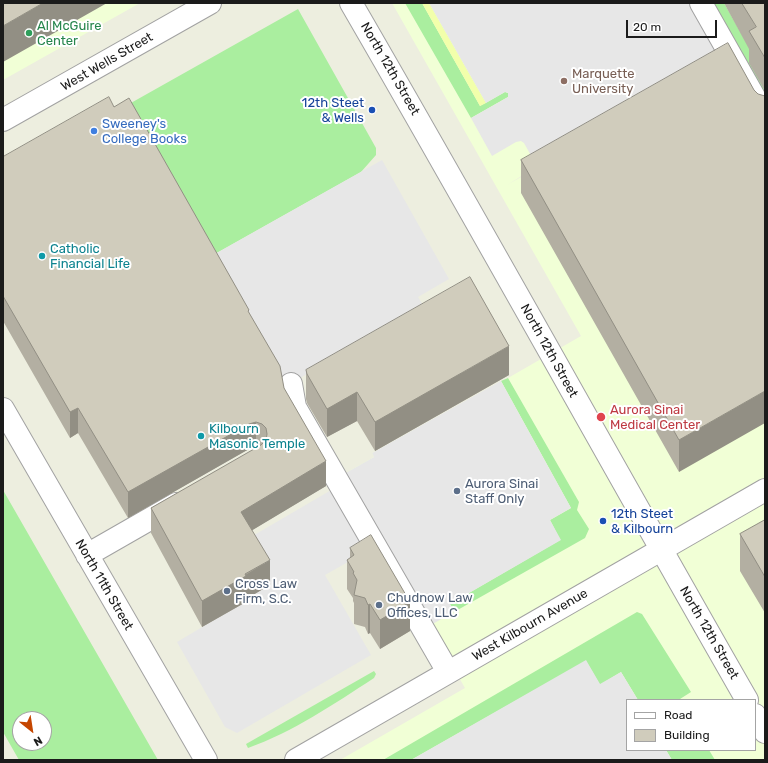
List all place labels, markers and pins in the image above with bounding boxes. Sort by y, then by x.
place label: Al McGuire Center [37,18,101,49]
marker: Al McGuire Center [24,28,34,38]
place label: Marquette University [572,66,635,97]
marker: Marquette University [559,76,569,86]
place label: 12th Steet & Wells [302,95,364,126]
marker: 12th Steet & Wells [367,105,377,115]
place label: Sweeney's College Books [102,116,187,147]
marker: Sweeney's College Books [89,126,99,136]
place label: Catholic Financial Life [50,241,130,272]
marker: Catholic Financial Life [37,251,47,261]
place label: Aurora Sinai Medical Center [610,402,700,433]
marker: Aurora Sinai Medical Center [595,411,607,423]
place label: Kilbourn Masonic Temple [209,421,305,452]
marker: Kilbourn Masonic Temple [196,431,206,441]
place label: Aurora Sinai Staff Only [465,476,538,507]
marker: Aurora Sinai Staff Only [452,486,462,496]
place label: 12th Steet & Kilbourn [611,506,673,537]
marker: 12th Steet & Kilbourn [598,516,608,526]
place label: Cross Law Firm, S.C. [235,576,297,607]
marker: Cross Law Firm, S.C. [222,586,232,596]
place label: Chudnow Law Offices, LLC [387,590,473,621]
marker: Chudnow Law Offices, LLC [374,600,384,610]

